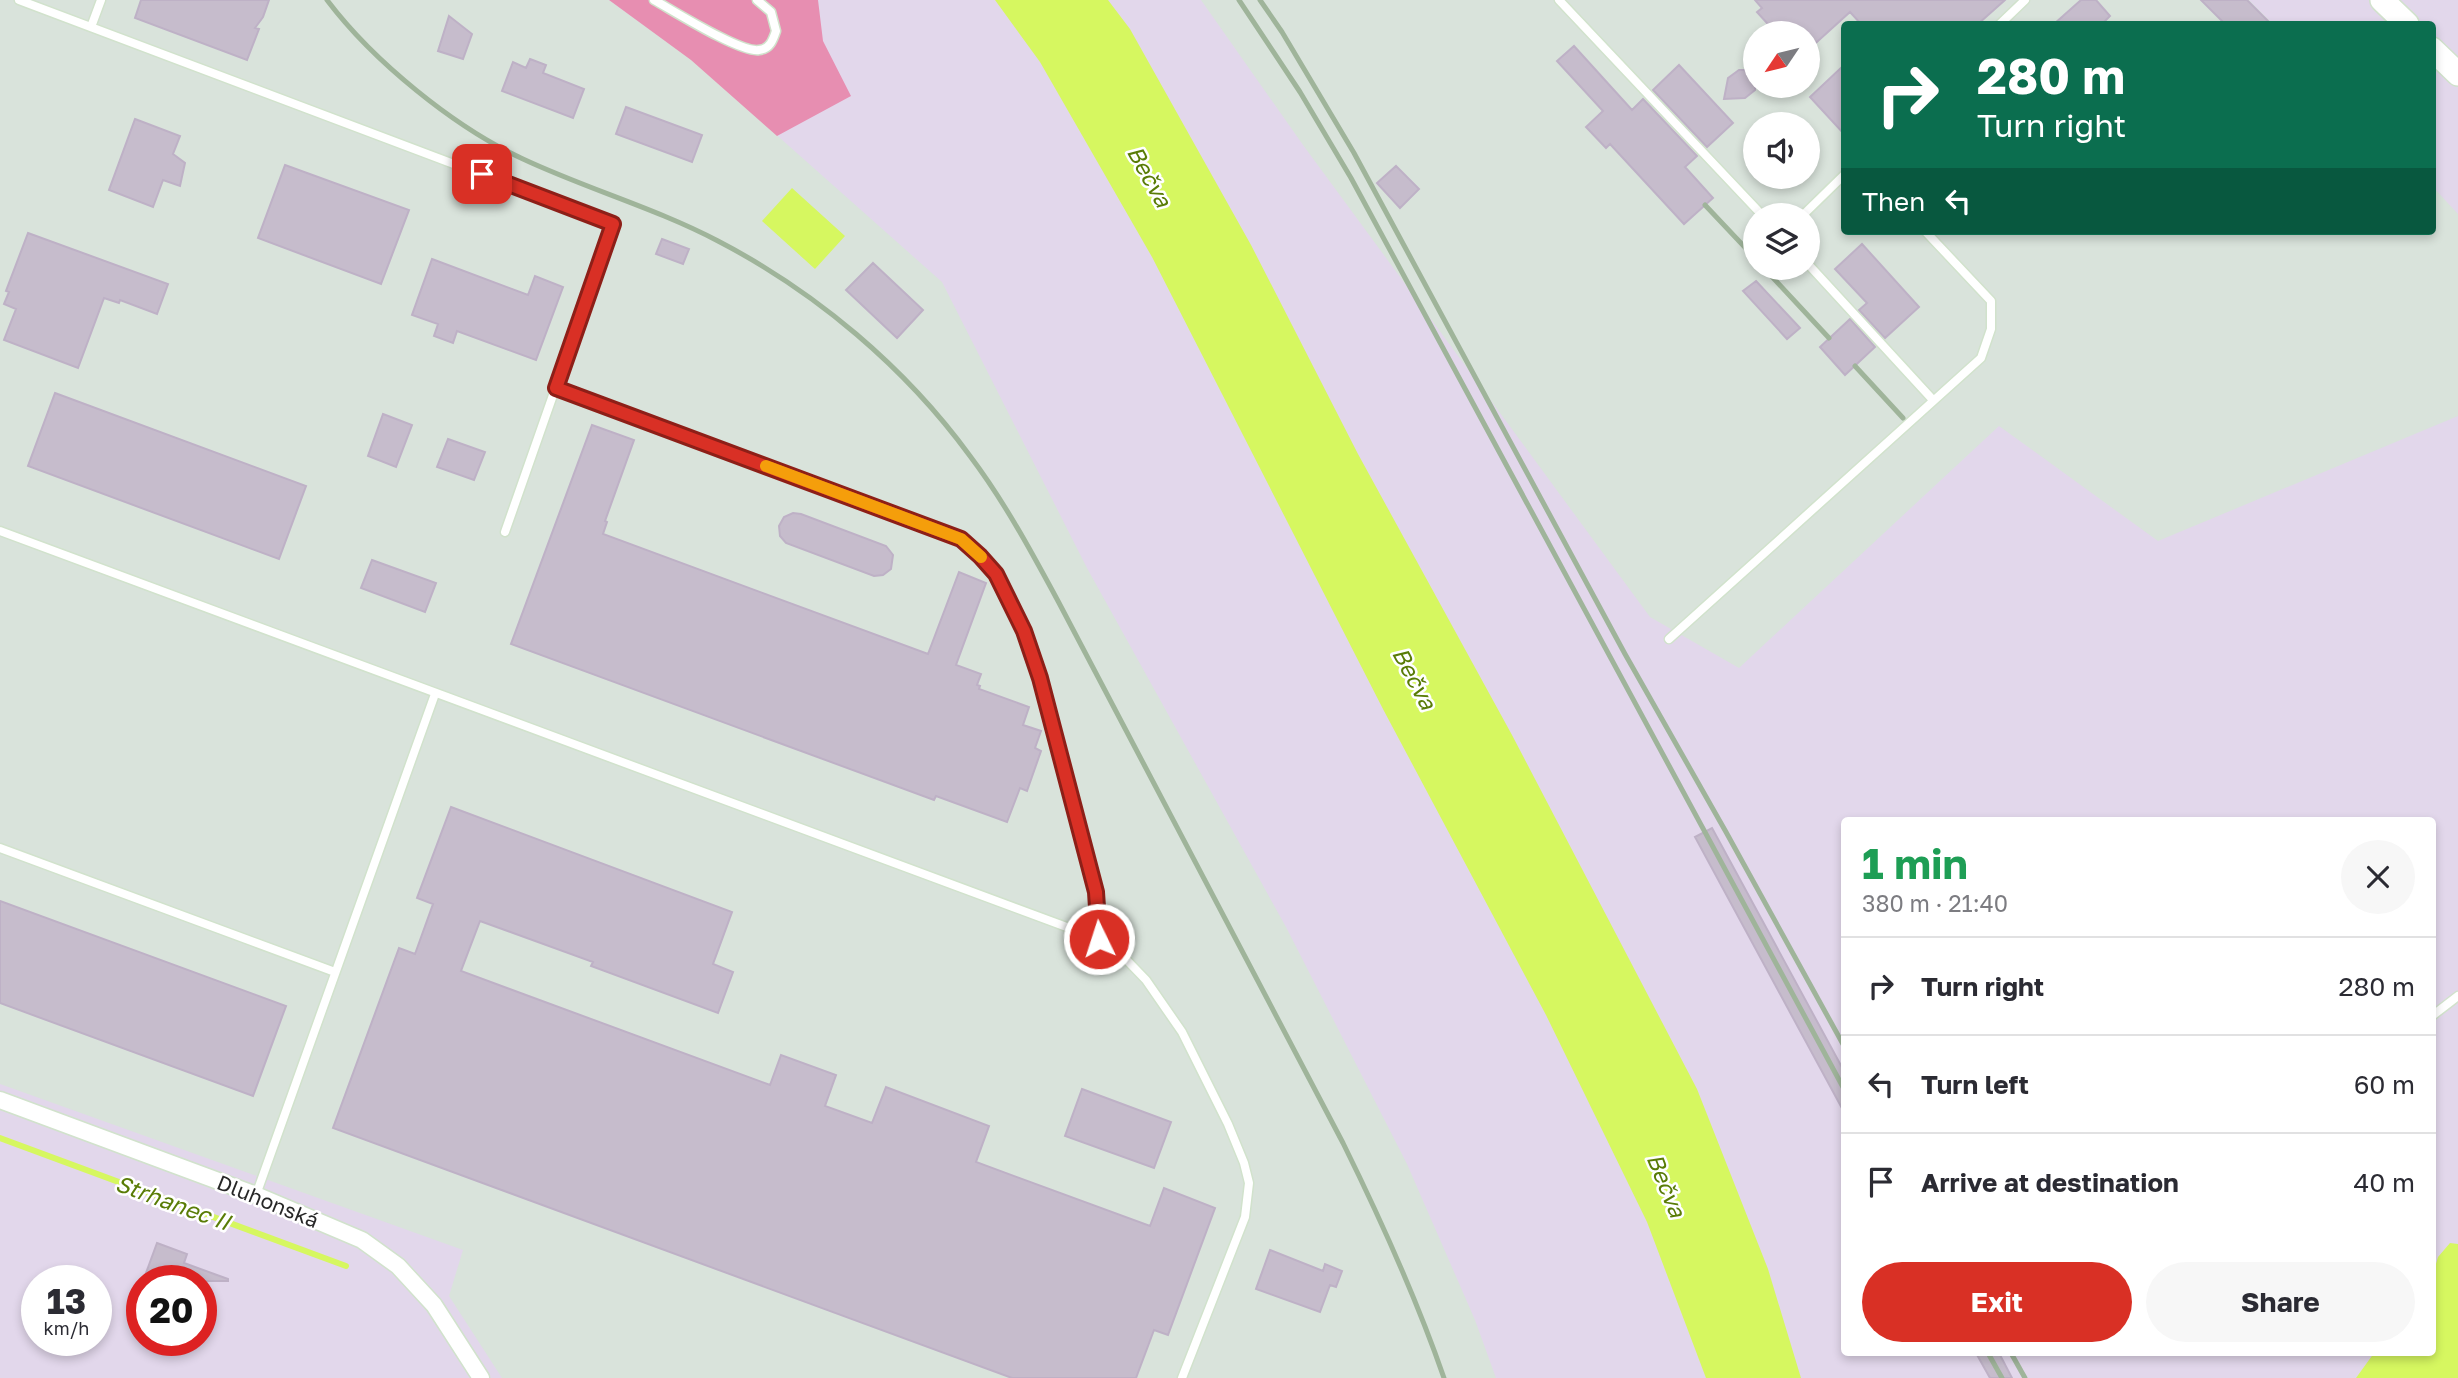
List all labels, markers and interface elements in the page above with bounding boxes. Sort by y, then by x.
north arrow [1743,21,1820,98]
map controls [1743,21,1820,280]
text: 280 m [1977,46,2125,105]
icon: right [1862,49,1953,140]
text: Turn right [1977,106,2126,144]
button: sound [1743,112,1820,189]
water label: Bečva [1122,140,1179,213]
pin [452,144,512,204]
icon: arrive [463,155,501,193]
icon: left [1939,182,1977,220]
text: Then [1862,186,1925,217]
button: layers [1743,203,1820,280]
water label: Bečva [1387,642,1443,715]
text: 1 min [1862,838,1968,888]
button: close [2341,840,2415,914]
text: 380 m · 21:40 [1862,889,2008,917]
position arrow [1062,902,1136,976]
icon: right [1862,967,1900,1005]
text: Turn right [1921,971,2044,1002]
text: 280 m [2338,971,2415,1002]
icon: left [1862,1065,1900,1103]
text: Turn left [1921,1069,2029,1100]
text: 60 m [2354,1069,2415,1100]
water label: Bečva [1642,1149,1693,1222]
icon: arrive [1862,1163,1900,1201]
text: Arrive at destination [1921,1167,2179,1198]
text: 40 m [2354,1167,2415,1198]
water label: Strhanec II [112,1168,236,1236]
street label: Dluhonská [213,1169,323,1233]
button: Exit [1862,1262,2132,1342]
button: Share [2146,1262,2415,1342]
speed limit sign: 20 [126,1265,217,1356]
text: 13 [47,1280,86,1322]
text: km/h [44,1317,89,1339]

